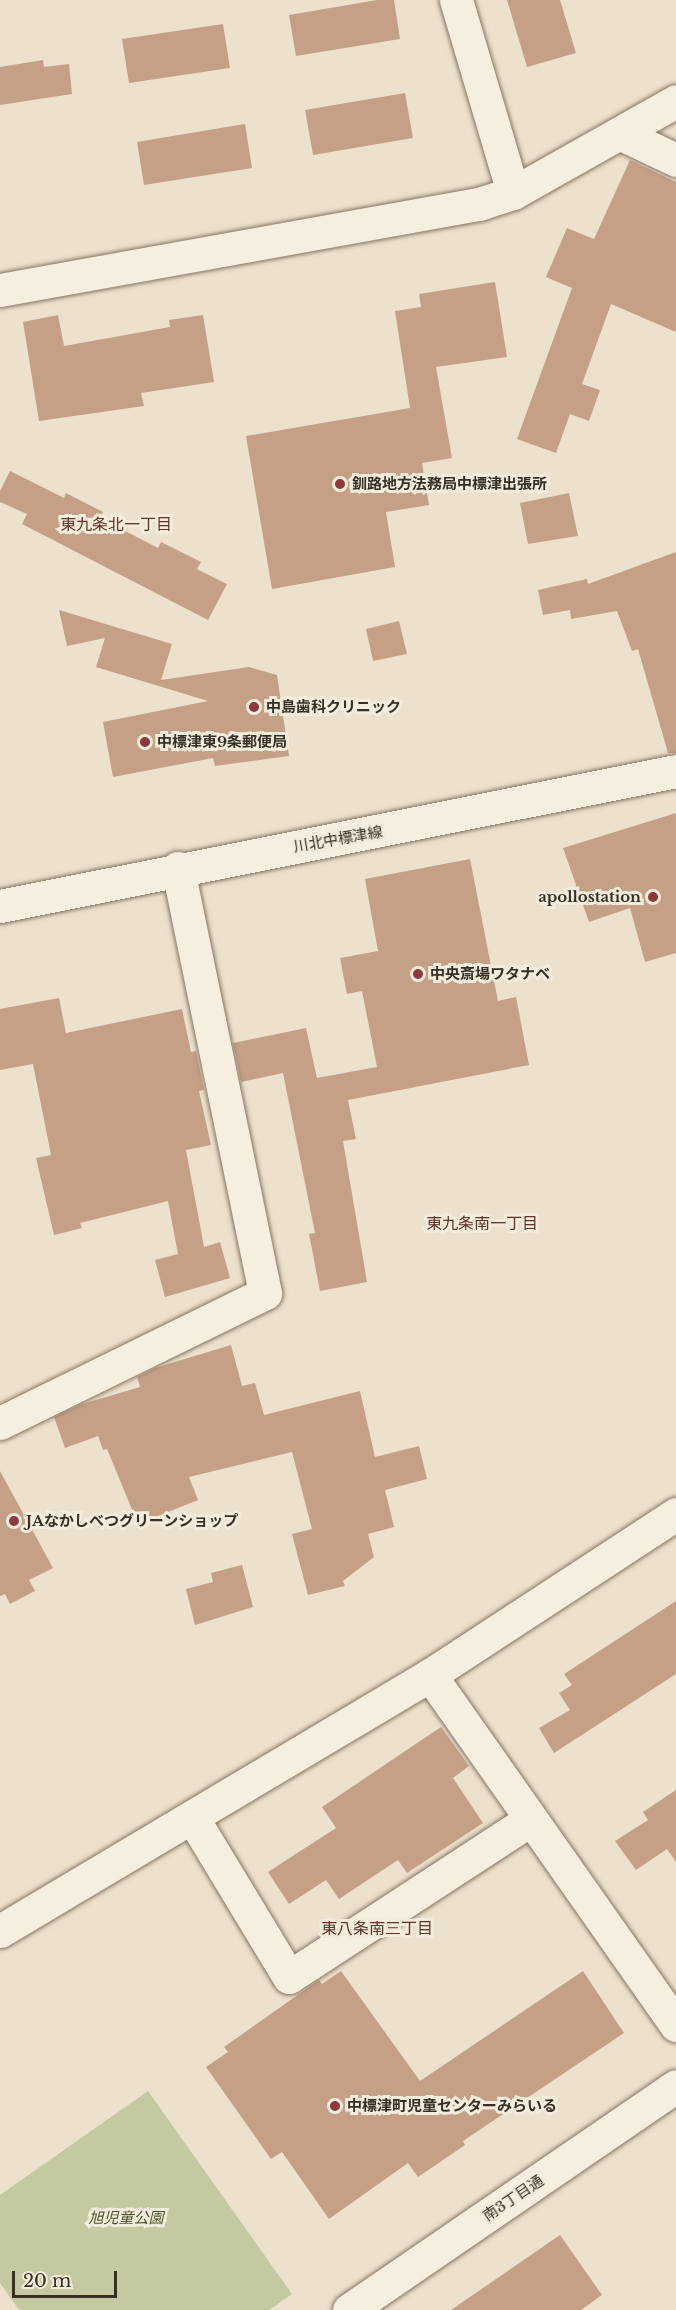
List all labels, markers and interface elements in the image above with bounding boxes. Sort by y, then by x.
place label: 釧路地方法務局中標津出張所 [352,475,547,493]
marker: 釧路地方法務局中標津出張所 [333,477,347,491]
district label: 東九条北一丁目 [60,514,172,534]
place label: 中島歯科クリニック [266,698,401,716]
marker: 中島歯科クリニック [247,700,261,714]
place label: 中標津東9条郵便局 [157,733,287,751]
marker: 中標津東9条郵便局 [138,735,152,749]
street label: 川北中標津線 [292,822,384,856]
place label: apollostation [538,888,641,906]
marker: apollostation [646,890,660,904]
place label: 中央斎場ワタナベ [430,965,550,983]
marker: 中央斎場ワタナベ [411,967,425,981]
district label: 東九条南一丁目 [426,1213,538,1233]
place label: JAなかしべつグリーンショップ [26,1512,239,1530]
marker: JAなかしべつグリーンショップ [7,1514,21,1528]
district label: 東八条南三丁目 [321,1918,433,1938]
place label: 中標津町児童センターみらいる [347,2097,557,2115]
marker: 中標津町児童センターみらいる [328,2099,342,2113]
street label: 南3丁目通 [479,2171,547,2225]
park label: 旭児童公園 [89,2209,163,2227]
scale bar [15,2259,120,2297]
text: 20 m [23,2270,71,2292]

